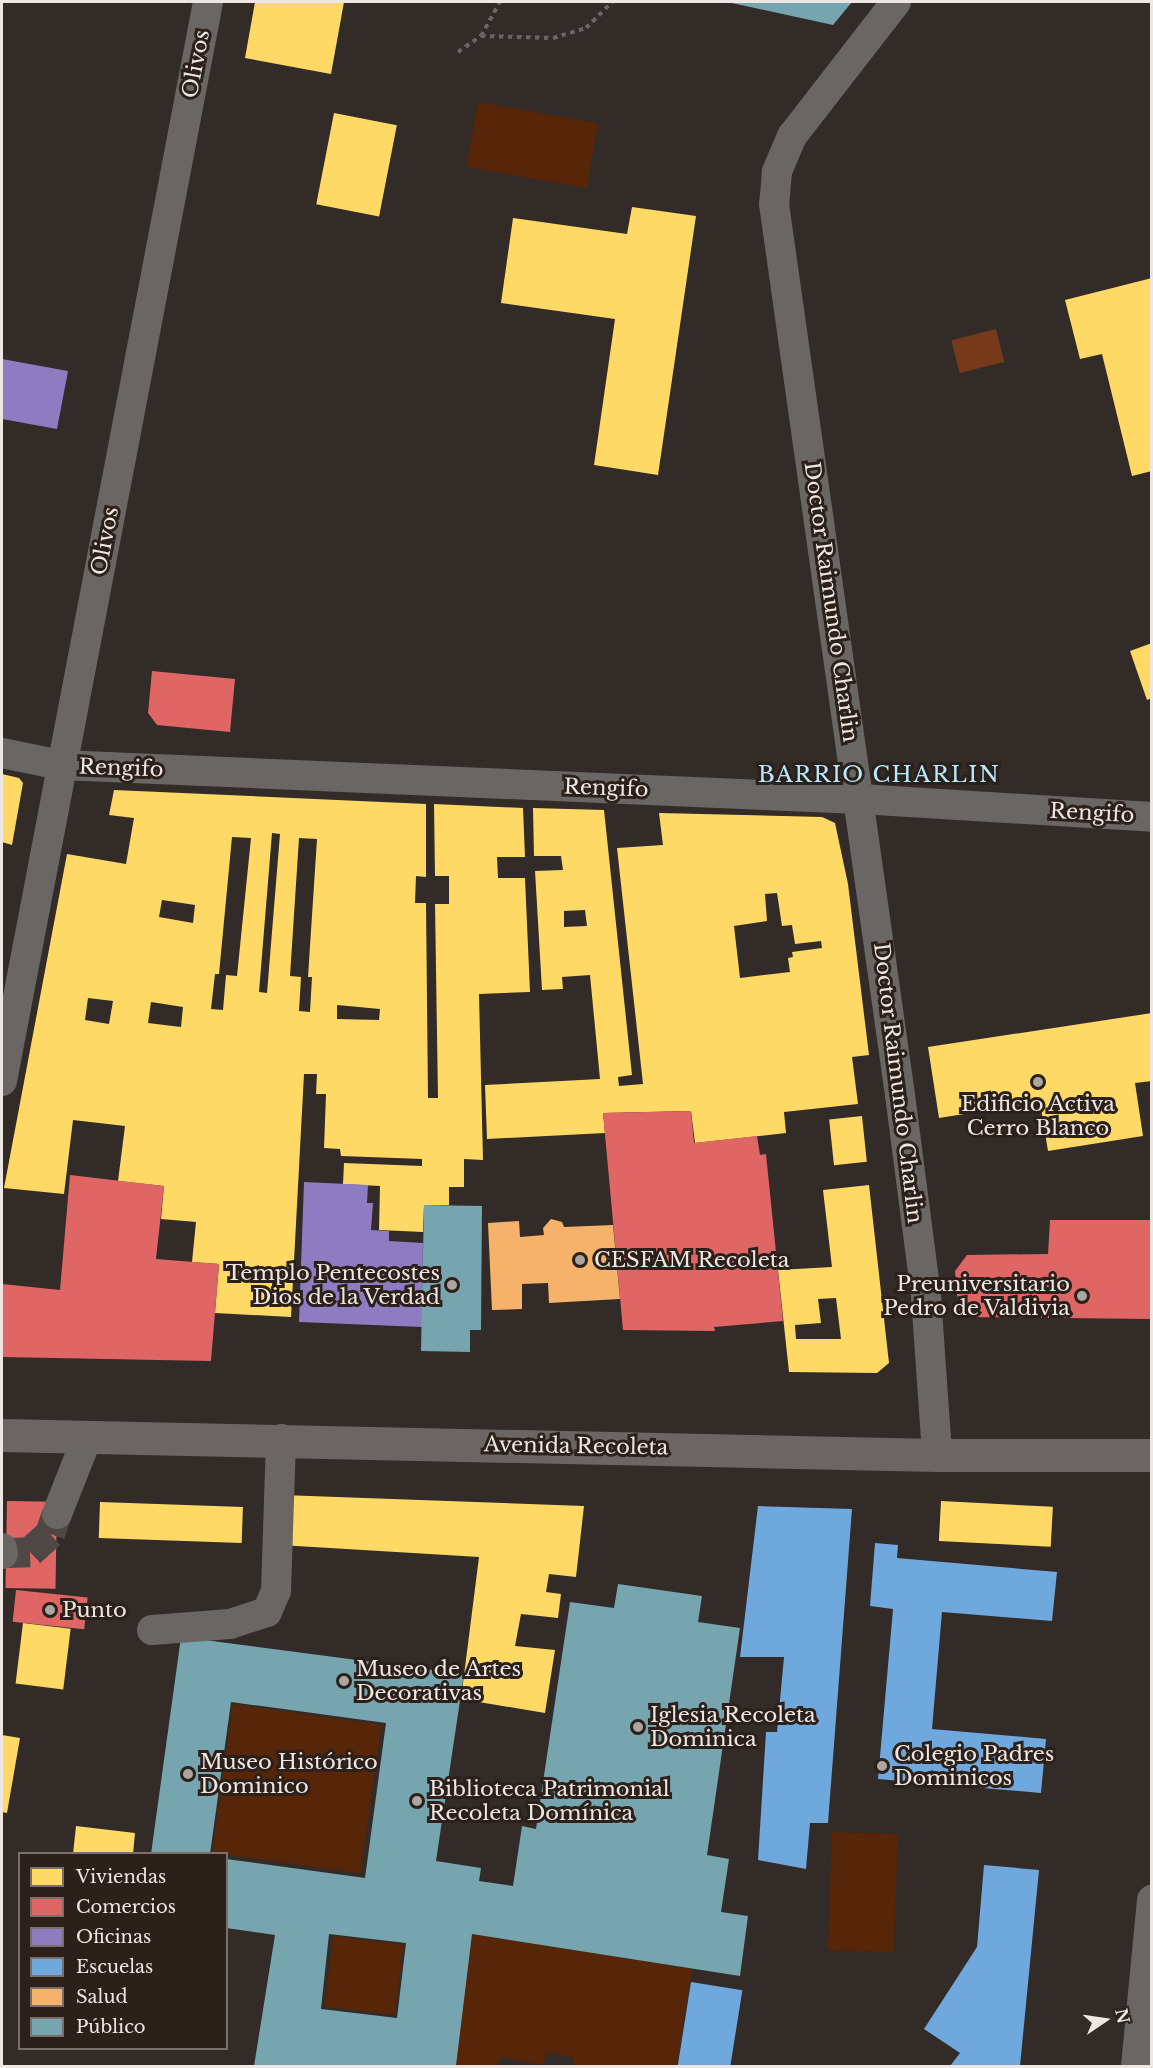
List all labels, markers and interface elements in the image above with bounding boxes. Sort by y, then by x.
street label: Olivos [177,28,215,100]
street label: Doctor Raimundo Charlin [799,460,863,744]
street label: Olivos [86,505,124,577]
street label: Rengifo [78,754,164,782]
district label: BARRIO CHARLIN [758,762,1000,788]
street label: Rengifo [563,774,649,802]
street label: Rengifo [1049,798,1135,828]
street label: Doctor Raimundo Charlin [868,941,928,1225]
marker: Edificio Activa Cerro Blanco [1031,1075,1045,1089]
place label: Edificio Activa Cerro Blanco [961,1091,1115,1141]
place label: CESFAM Recoleta [594,1247,789,1273]
marker: CESFAM Recoleta [571,1251,589,1269]
place label: Templo Pentecostes Dios de la Verdad [226,1260,440,1310]
place label: Preuniversitario Pedro de Valdivia [882,1271,1070,1321]
marker: Templo Pentecostes Dios de la Verdad [445,1278,459,1292]
marker: Preuniversitario Pedro de Valdivia [1075,1289,1089,1303]
street label: Avenida Recoleta [483,1432,669,1460]
place label: Punto [62,1597,127,1623]
marker: Punto [43,1603,57,1617]
place label: Museo de Artes Decorativas [356,1656,522,1706]
marker: Museo de Artes Decorativas [337,1674,351,1688]
place label: Iglesia Recoleta Dominica [650,1702,816,1752]
marker: Iglesia Recoleta Dominica [631,1720,645,1734]
place label: Colegio Padres Dominicos [894,1741,1054,1791]
place label: Museo Histórico Dominico [200,1749,378,1799]
marker: Colegio Padres Dominicos [875,1759,889,1773]
marker: Museo Histórico Dominico [181,1767,195,1781]
place label: Biblioteca Patrimonial Recoleta Domínica [429,1776,670,1826]
marker: Biblioteca Patrimonial Recoleta Domínica [410,1794,424,1808]
legend [18,1852,228,2050]
text: Viviendas [76,1866,166,1888]
text: Comercios [76,1896,176,1918]
text: Oficinas [76,1926,151,1948]
text: Escuelas [76,1956,153,1978]
text: Salud [76,1986,128,2008]
north arrow [1075,1990,1135,2050]
text: N [1111,2006,1134,2026]
text: Público [76,2016,146,2038]

